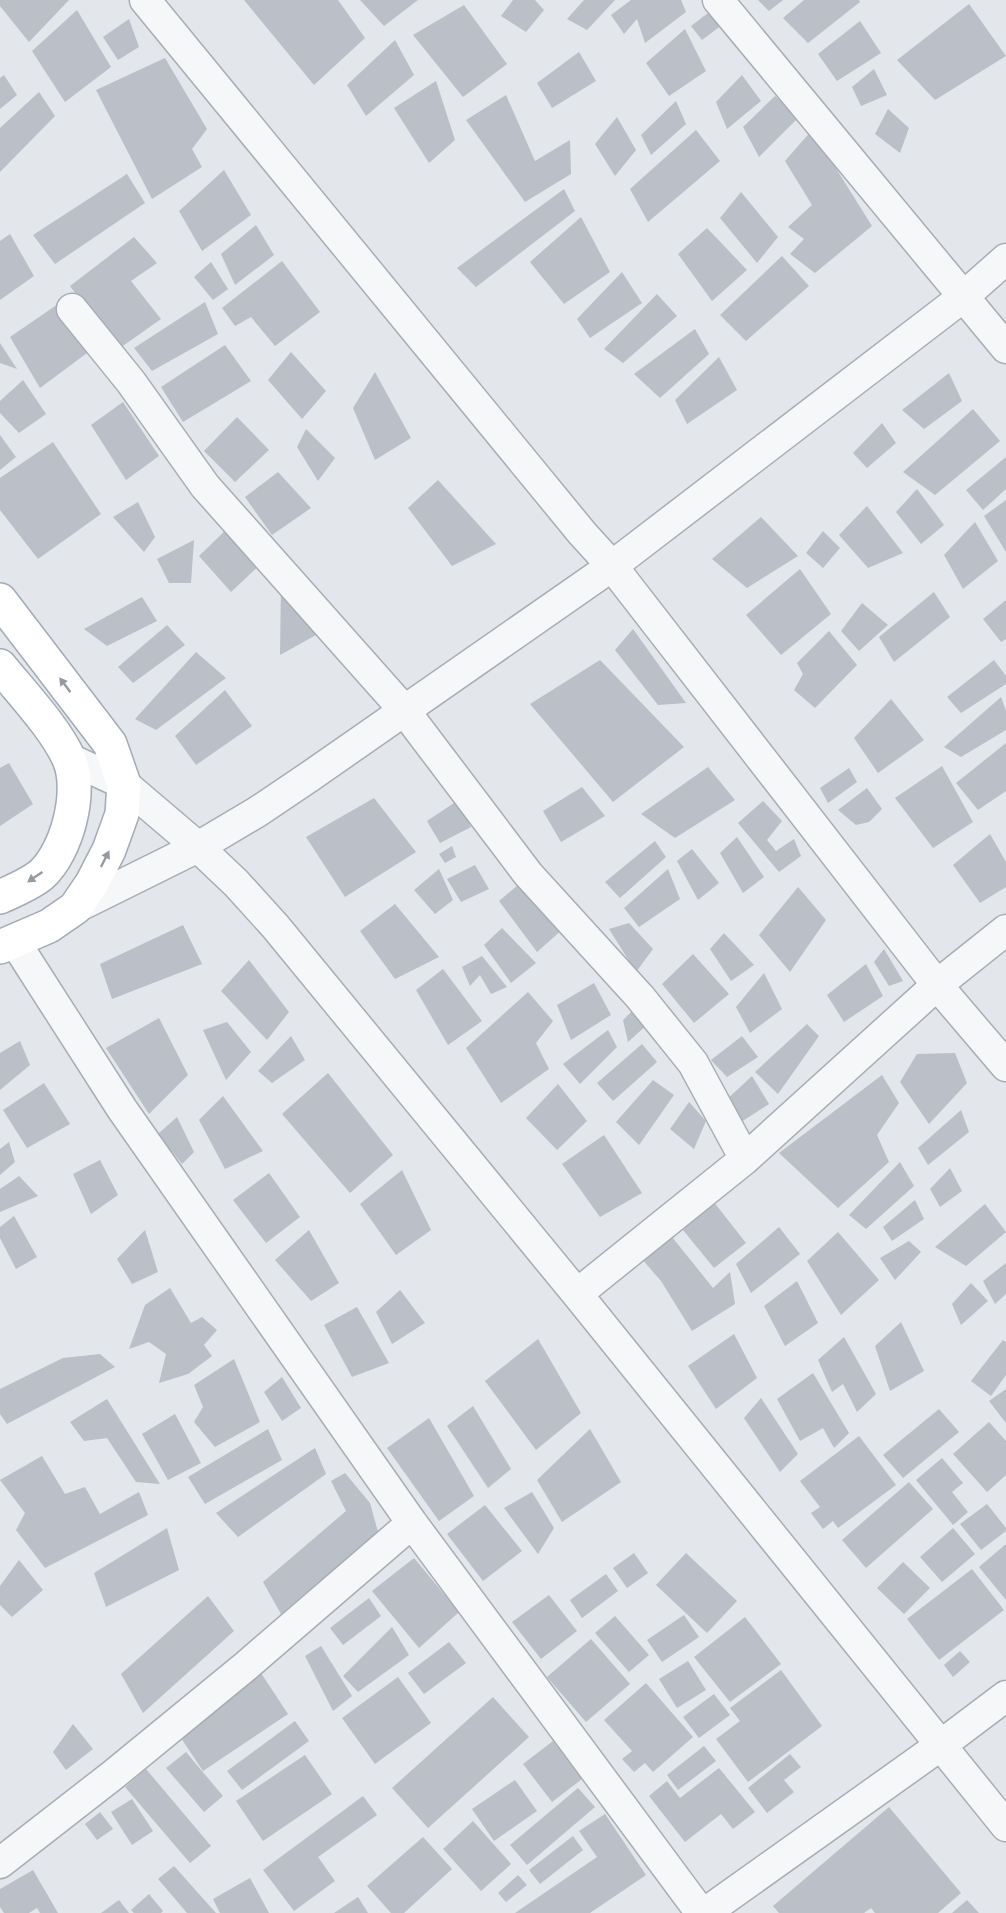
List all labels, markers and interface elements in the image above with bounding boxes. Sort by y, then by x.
one-way arrow [59,677,71,693]
one-way arrow [100,850,110,867]
one-way arrow [27,871,43,883]

